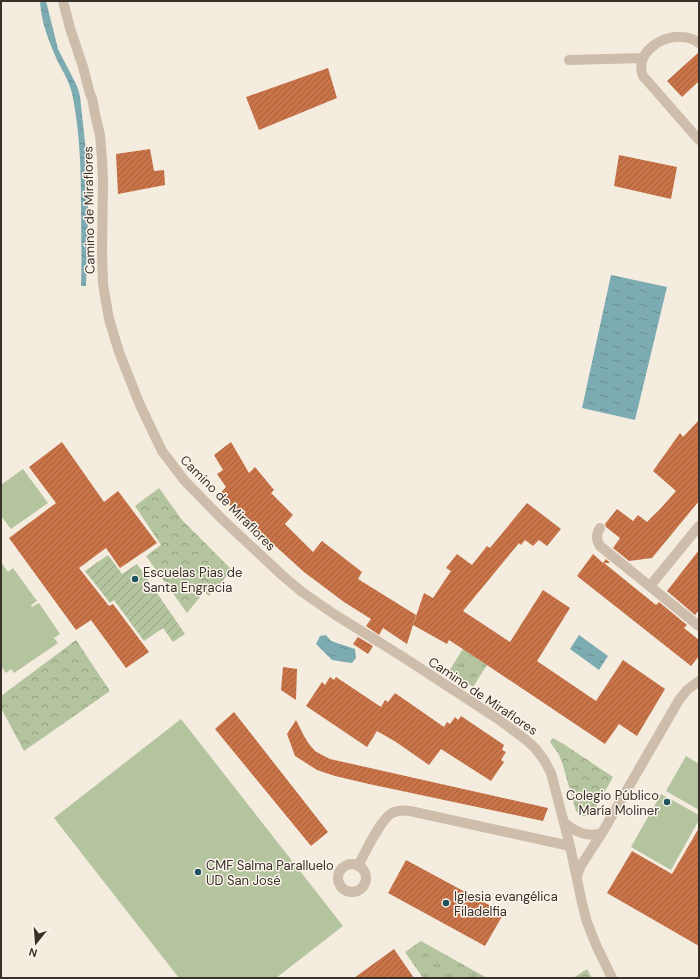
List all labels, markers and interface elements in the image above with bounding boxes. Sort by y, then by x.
street label: Camino de Miraflores [79,146,99,274]
street label: Camino de Miraflores [177,452,279,554]
place label: Escuelas Pias de Santa Engracia [143,564,242,596]
marker: Escuelas Pias de Santa Engracia [130,574,140,584]
street label: Camino de Miraflores [425,653,541,739]
place label: Colegio Público María Moliner [566,787,659,819]
marker: Colegio Público María Moliner [662,797,672,807]
place label: CMF Salma Paralluelo UD San José [206,857,334,889]
marker: CMF Salma Paralluelo UD San José [193,867,203,877]
place label: Iglesia evangélica Filadelfia [454,888,558,920]
marker: Iglesia evangélica Filadelfia [441,898,451,908]
north arrow [16,923,56,963]
text: N [27,945,39,960]

